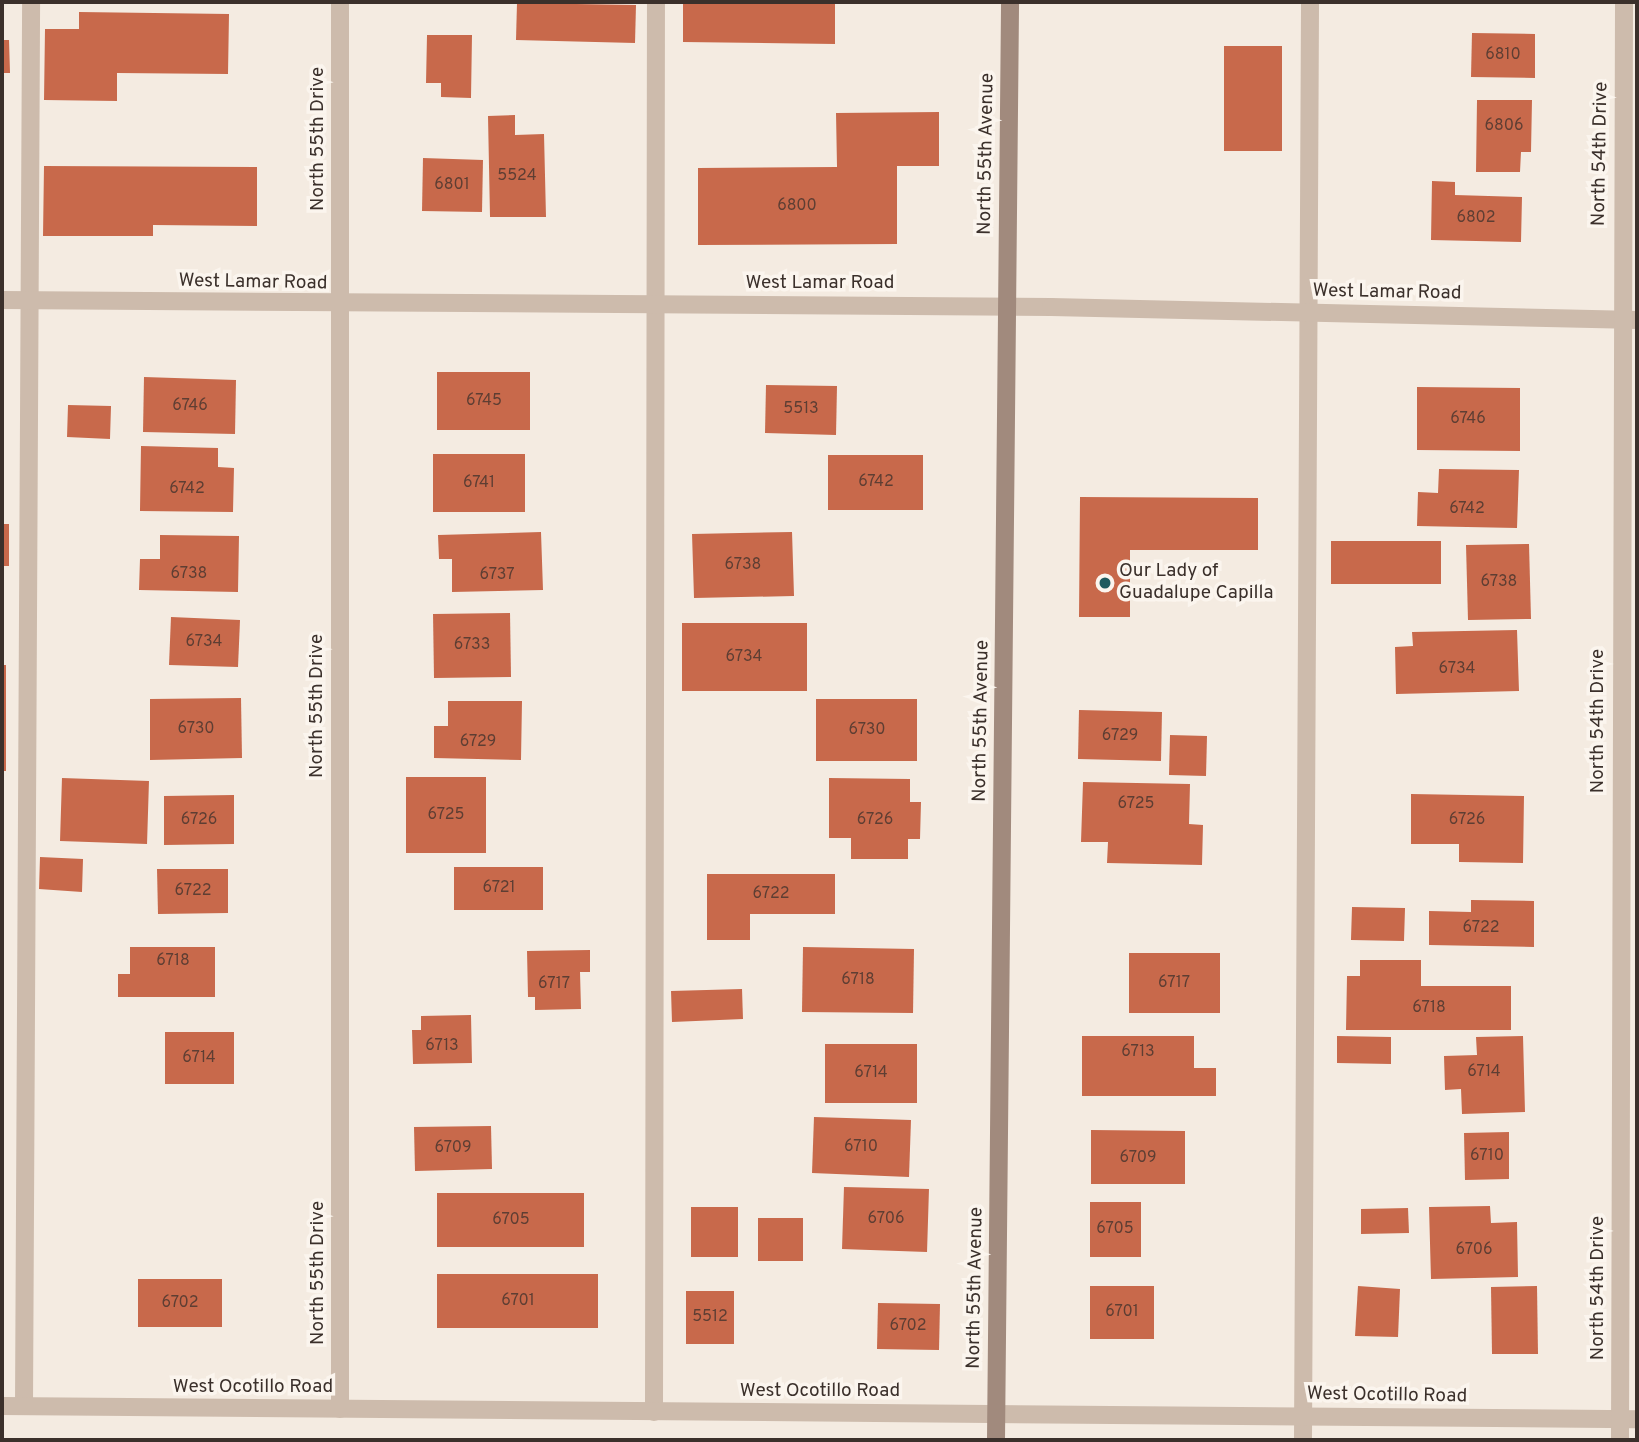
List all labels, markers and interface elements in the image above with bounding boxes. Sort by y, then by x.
house number: 6810 [1485,45,1521,65]
street label: North 55th Drive [308,67,330,211]
street label: North 55th Avenue [974,72,1000,236]
street label: North 54th Drive [1588,82,1614,226]
house number: 6806 [1485,116,1523,136]
house number: 5524 [497,166,537,186]
house number: 6801 [434,175,470,195]
house number: 6800 [777,196,817,216]
house number: 6802 [1456,208,1496,228]
street label: West Lamar Road [178,270,328,296]
street label: West Lamar Road [745,273,895,295]
street label: West Lamar Road [1312,280,1462,306]
house number: 6745 [466,391,502,411]
house number: 6746 [172,396,208,416]
house number: 5513 [783,399,819,419]
house number: 6746 [1450,409,1486,429]
house number: 6742 [858,472,894,492]
house number: 6741 [463,473,495,493]
house number: 6742 [169,479,205,499]
house number: 6742 [1449,499,1485,519]
house number: 6738 [725,555,761,575]
place label: Our Lady of Guadalupe Capilla [1119,561,1273,605]
house number: 6738 [171,564,207,584]
house number: 6737 [479,565,515,585]
house number: 6738 [1481,572,1517,592]
marker: Our Lady of Guadalupe Capilla [1097,575,1113,591]
house number: 6734 [186,632,222,652]
street label: North 55th Drive [307,634,329,778]
house number: 6733 [454,635,490,655]
street label: North 55th Avenue [969,639,995,803]
house number: 6734 [726,647,762,667]
street label: North 54th Drive [1588,649,1610,793]
house number: 6734 [1439,659,1475,679]
house number: 6730 [177,719,215,739]
house number: 6730 [848,720,886,740]
house number: 6729 [1102,726,1138,746]
house number: 6729 [460,732,496,752]
house number: 6725 [1117,794,1155,814]
house number: 6725 [427,805,465,825]
house number: 6726 [181,810,217,830]
house number: 6726 [857,810,893,830]
house number: 6726 [1449,810,1485,830]
house number: 6721 [482,878,516,898]
house number: 6722 [175,881,211,901]
house number: 6722 [753,884,789,904]
house number: 6722 [1463,918,1499,938]
house number: 6718 [156,951,190,971]
house number: 6718 [841,970,875,990]
house number: 6717 [1158,973,1190,993]
house number: 6717 [538,974,570,994]
house number: 6718 [1412,998,1446,1018]
house number: 6713 [425,1036,459,1056]
house number: 6713 [1121,1042,1155,1062]
house number: 6714 [182,1048,216,1068]
house number: 6714 [1467,1062,1501,1082]
house number: 6714 [854,1063,888,1083]
house number: 6710 [844,1137,878,1157]
house number: 6709 [435,1138,471,1158]
house number: 6710 [1470,1146,1504,1166]
house number: 6709 [1120,1148,1156,1168]
street label: North 55th Drive [308,1201,330,1345]
street label: North 55th Avenue [963,1206,989,1370]
house number: 6706 [868,1209,904,1229]
house number: 6705 [492,1210,530,1230]
street label: North 54th Drive [1588,1216,1610,1360]
house number: 6705 [1096,1219,1134,1239]
house number: 6706 [1456,1240,1492,1260]
house number: 6701 [501,1291,535,1311]
house number: 6702 [161,1293,199,1313]
house number: 6701 [1105,1302,1139,1322]
house number: 5512 [692,1307,728,1327]
house number: 6702 [889,1316,927,1336]
street label: West Ocotillo Road [173,1377,333,1399]
street label: West Ocotillo Road [740,1381,900,1403]
street label: West Ocotillo Road [1307,1383,1467,1409]

